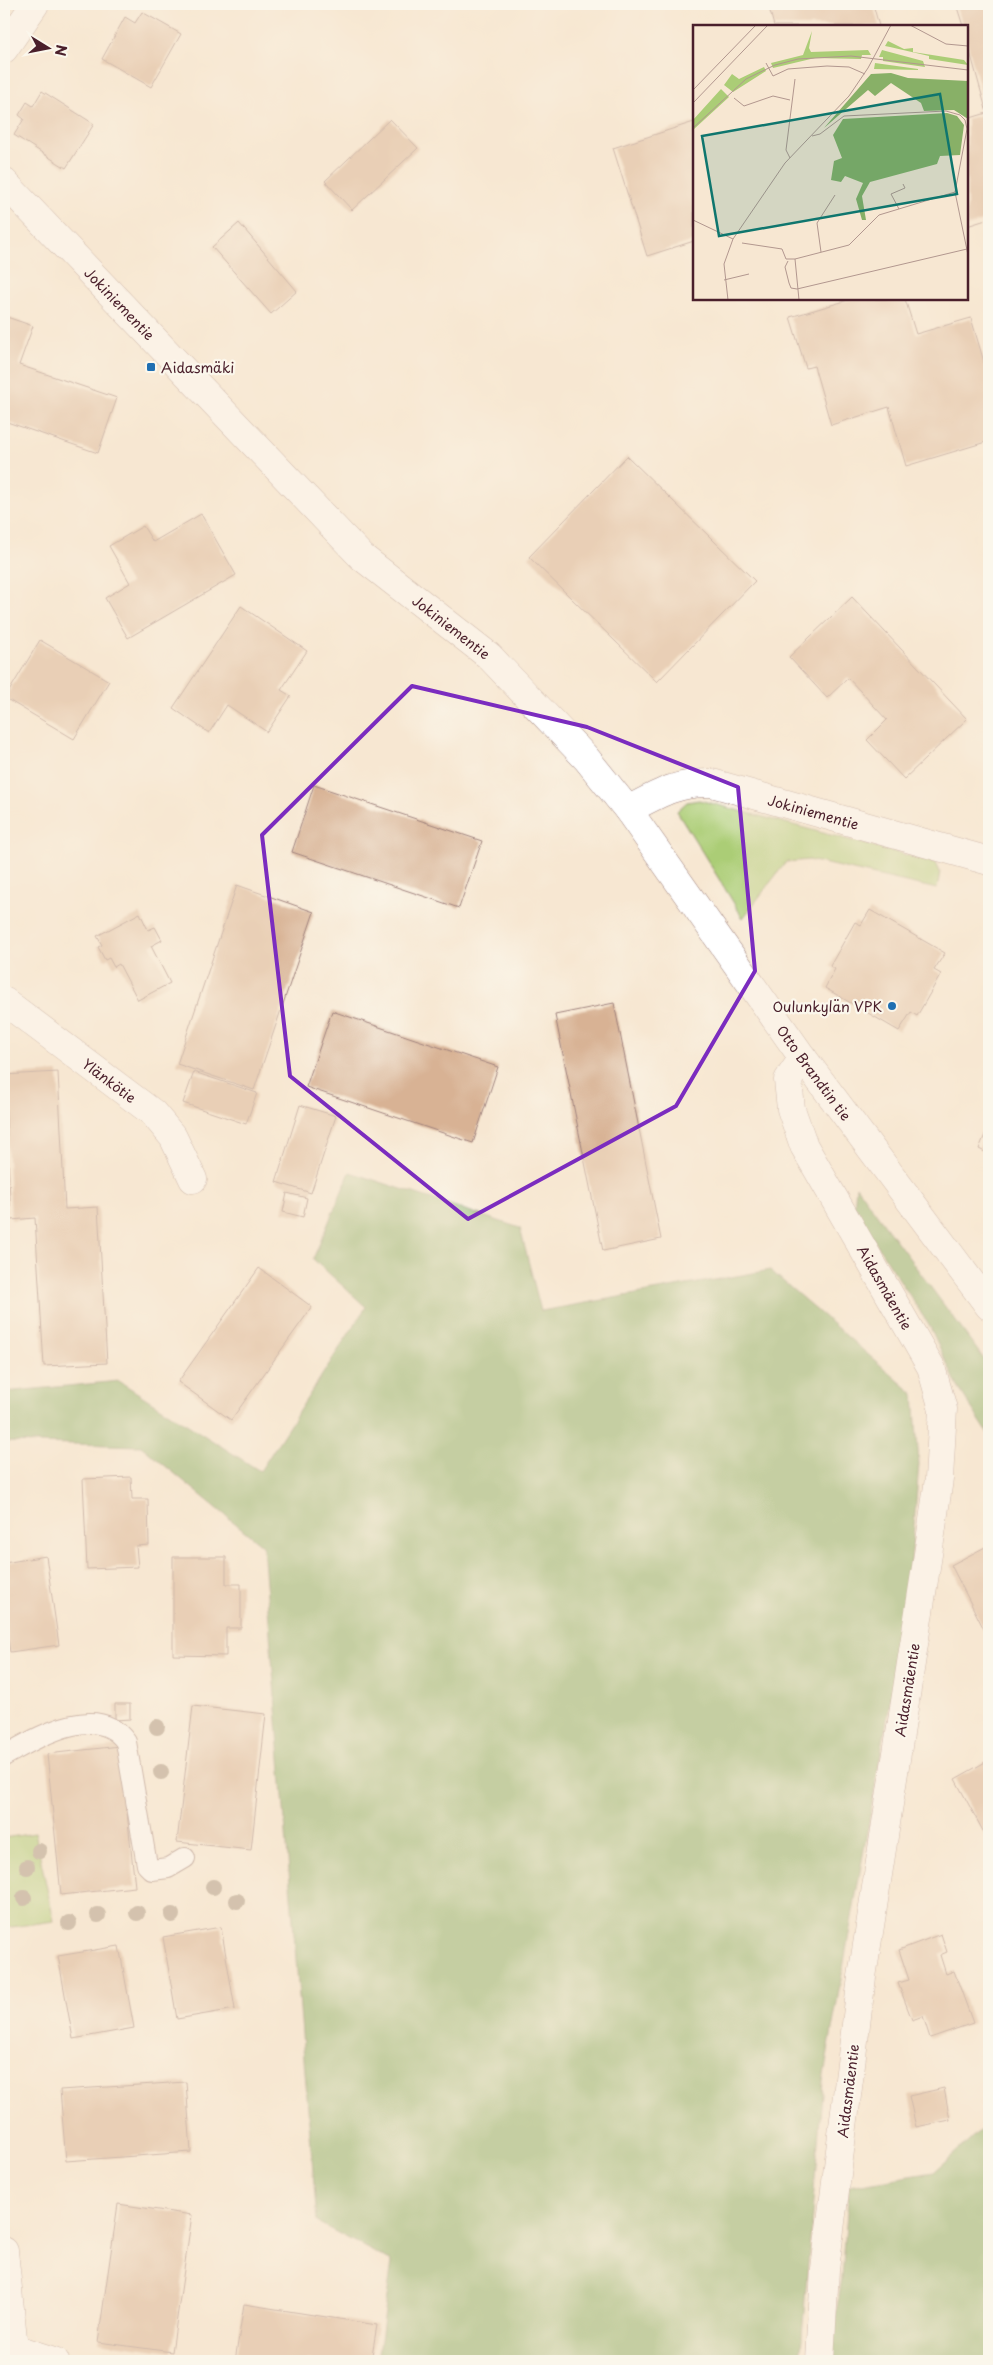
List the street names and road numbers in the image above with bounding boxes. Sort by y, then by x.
street label: Jokiniementie [80,262,160,345]
street label: Jokiniementie [408,590,495,664]
street label: Jokiniementie [766,789,861,834]
street label: Otto Brandtin tie [772,1020,857,1125]
street label: Ylänkötie [78,1053,141,1108]
street label: Aidasmäentie [853,1241,918,1334]
street label: Aidasmäentie [889,1642,925,1738]
street label: Aidasmäentie [832,2043,864,2139]

